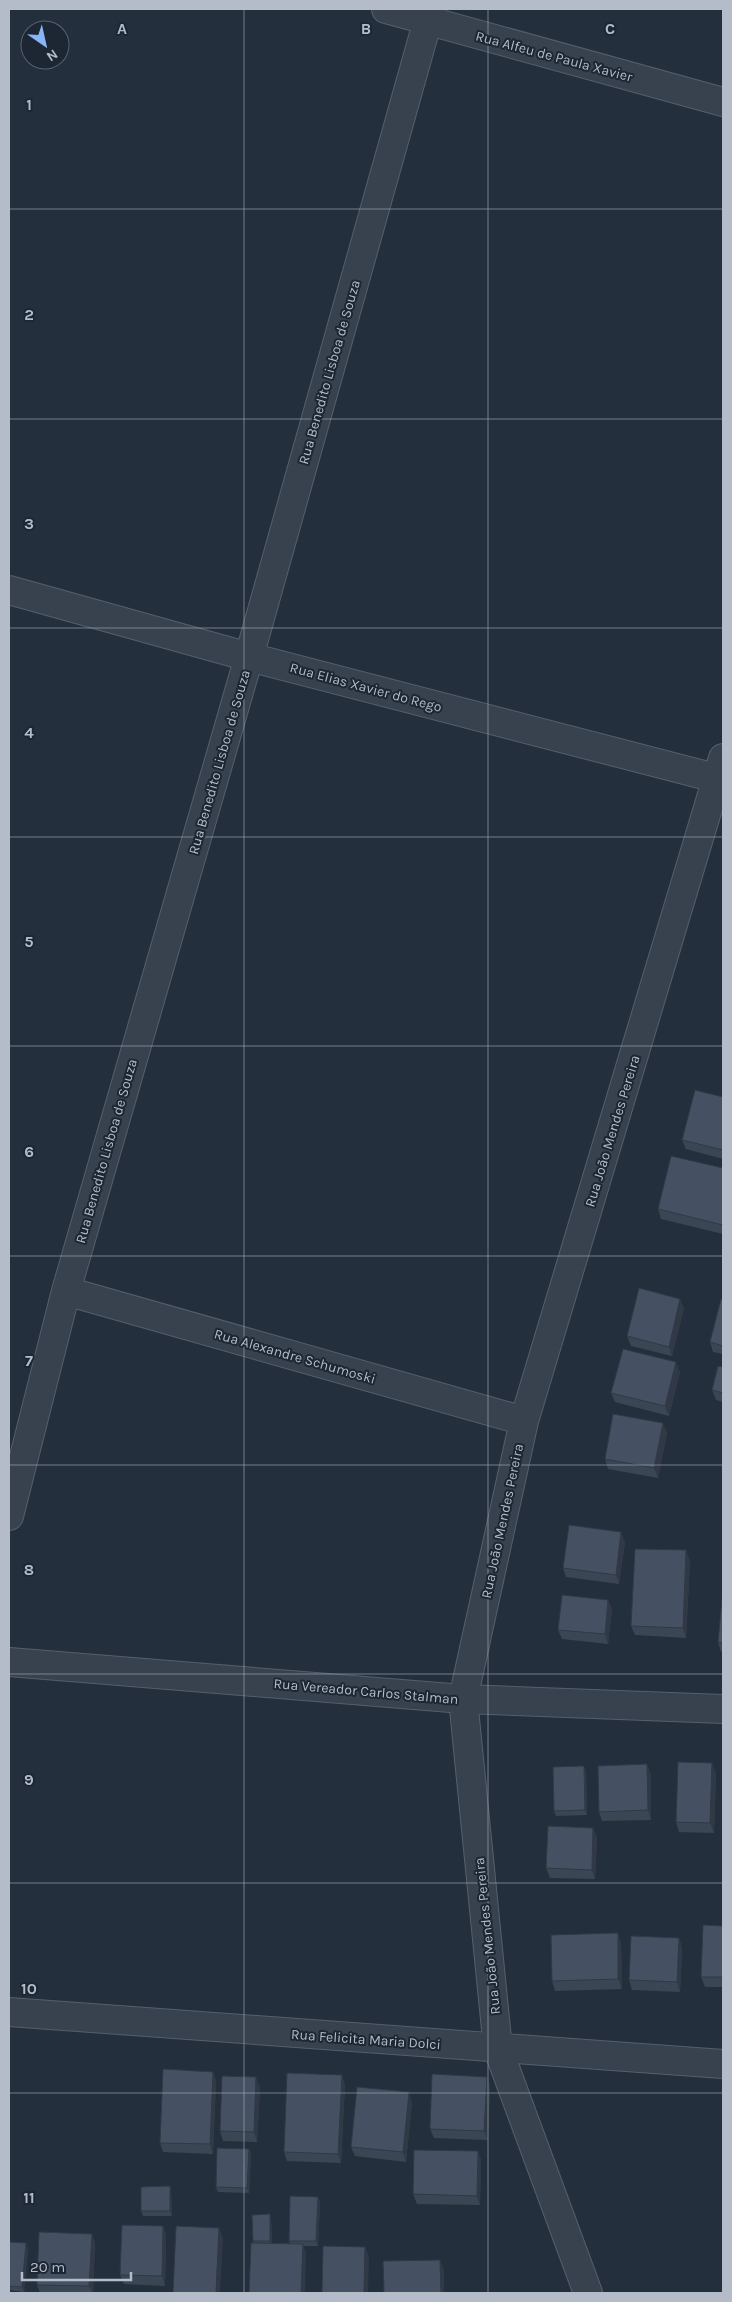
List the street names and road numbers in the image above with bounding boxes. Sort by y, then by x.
street label: Rua Alfeu de Paula Xavier [474,27,635,86]
street label: Rua Benedito Lisboa de Souza [295,278,364,466]
street label: Rua Elias Xavier do Rego [288,659,444,716]
street label: Rua Benedito Lisboa de Souza [185,668,254,856]
street label: Rua João Mendes Pereira [581,1053,644,1209]
street label: Rua Benedito Lisboa de Souza [72,1057,141,1245]
street label: Rua Alexandre Schumoski [212,1325,378,1388]
street label: Rua João Mendes Pereira [478,1442,527,1600]
street label: Rua Vereador Carlos Stalman [273,1675,459,1708]
street label: Rua João Mendes Pereira [471,1857,504,2015]
street label: Rua Felicita Maria Dolci [291,2026,441,2053]

